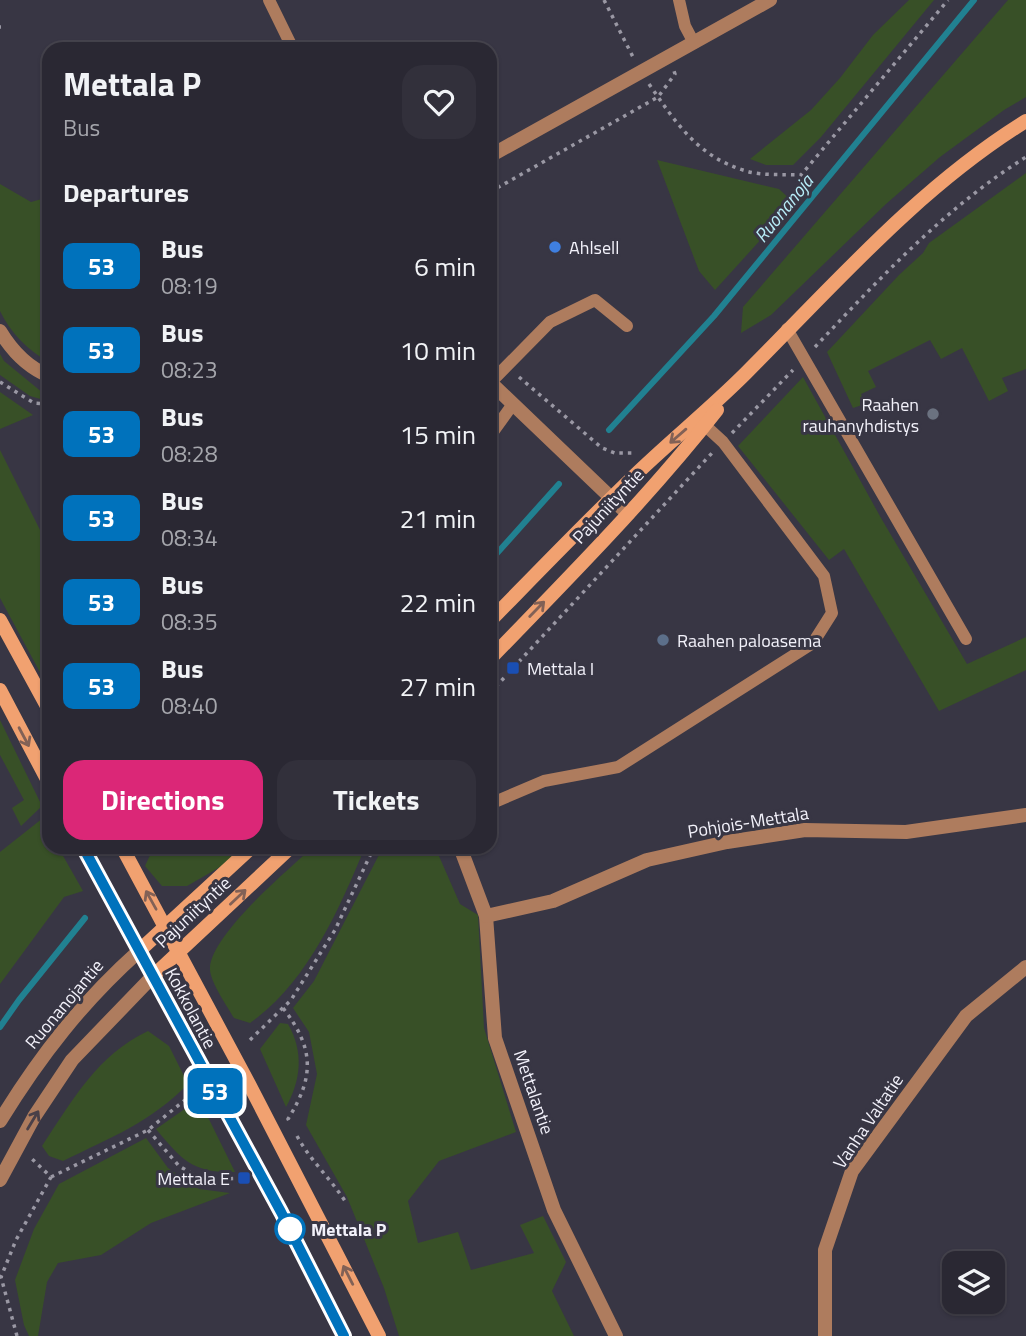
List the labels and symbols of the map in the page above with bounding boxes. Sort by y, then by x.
water label: Ruonanoja [746,166,821,249]
place label: Ahlsell [569,234,619,261]
marker: Ahlsell [547,239,563,255]
place label: Raahen rauhanyhdistys [803,391,919,439]
marker: Raahen rauhanyhdistys [925,406,941,422]
one-way arrow [669,428,687,444]
street label: Pajuniityntie [566,462,650,550]
one-way arrow [529,601,546,618]
place label: Raahen paloasema [677,627,821,654]
marker: Raahen paloasema [655,632,671,648]
place label: Mettala I [527,655,594,682]
marker: Mettala I [505,660,521,676]
one-way arrow [18,726,32,747]
street label: Pohjois-Mettala [686,799,810,845]
street label: Pajuniityntie [149,870,237,954]
one-way arrow [229,888,246,905]
one-way arrow [144,891,158,911]
street label: Ruonanojantie [18,953,110,1055]
street label: Kokkolantie [158,963,224,1053]
street label: Mettalantie [507,1046,561,1138]
line badge: 53 [184,1068,246,1114]
street label: Vanha Valtatie [826,1068,910,1174]
one-way arrow [26,1110,40,1130]
place label: Mettala E [157,1165,230,1192]
marker: Mettala E [236,1170,252,1186]
marker: Mettala P [275,1214,305,1244]
place label: Mettala P [311,1216,387,1243]
one-way arrow [340,1265,354,1286]

